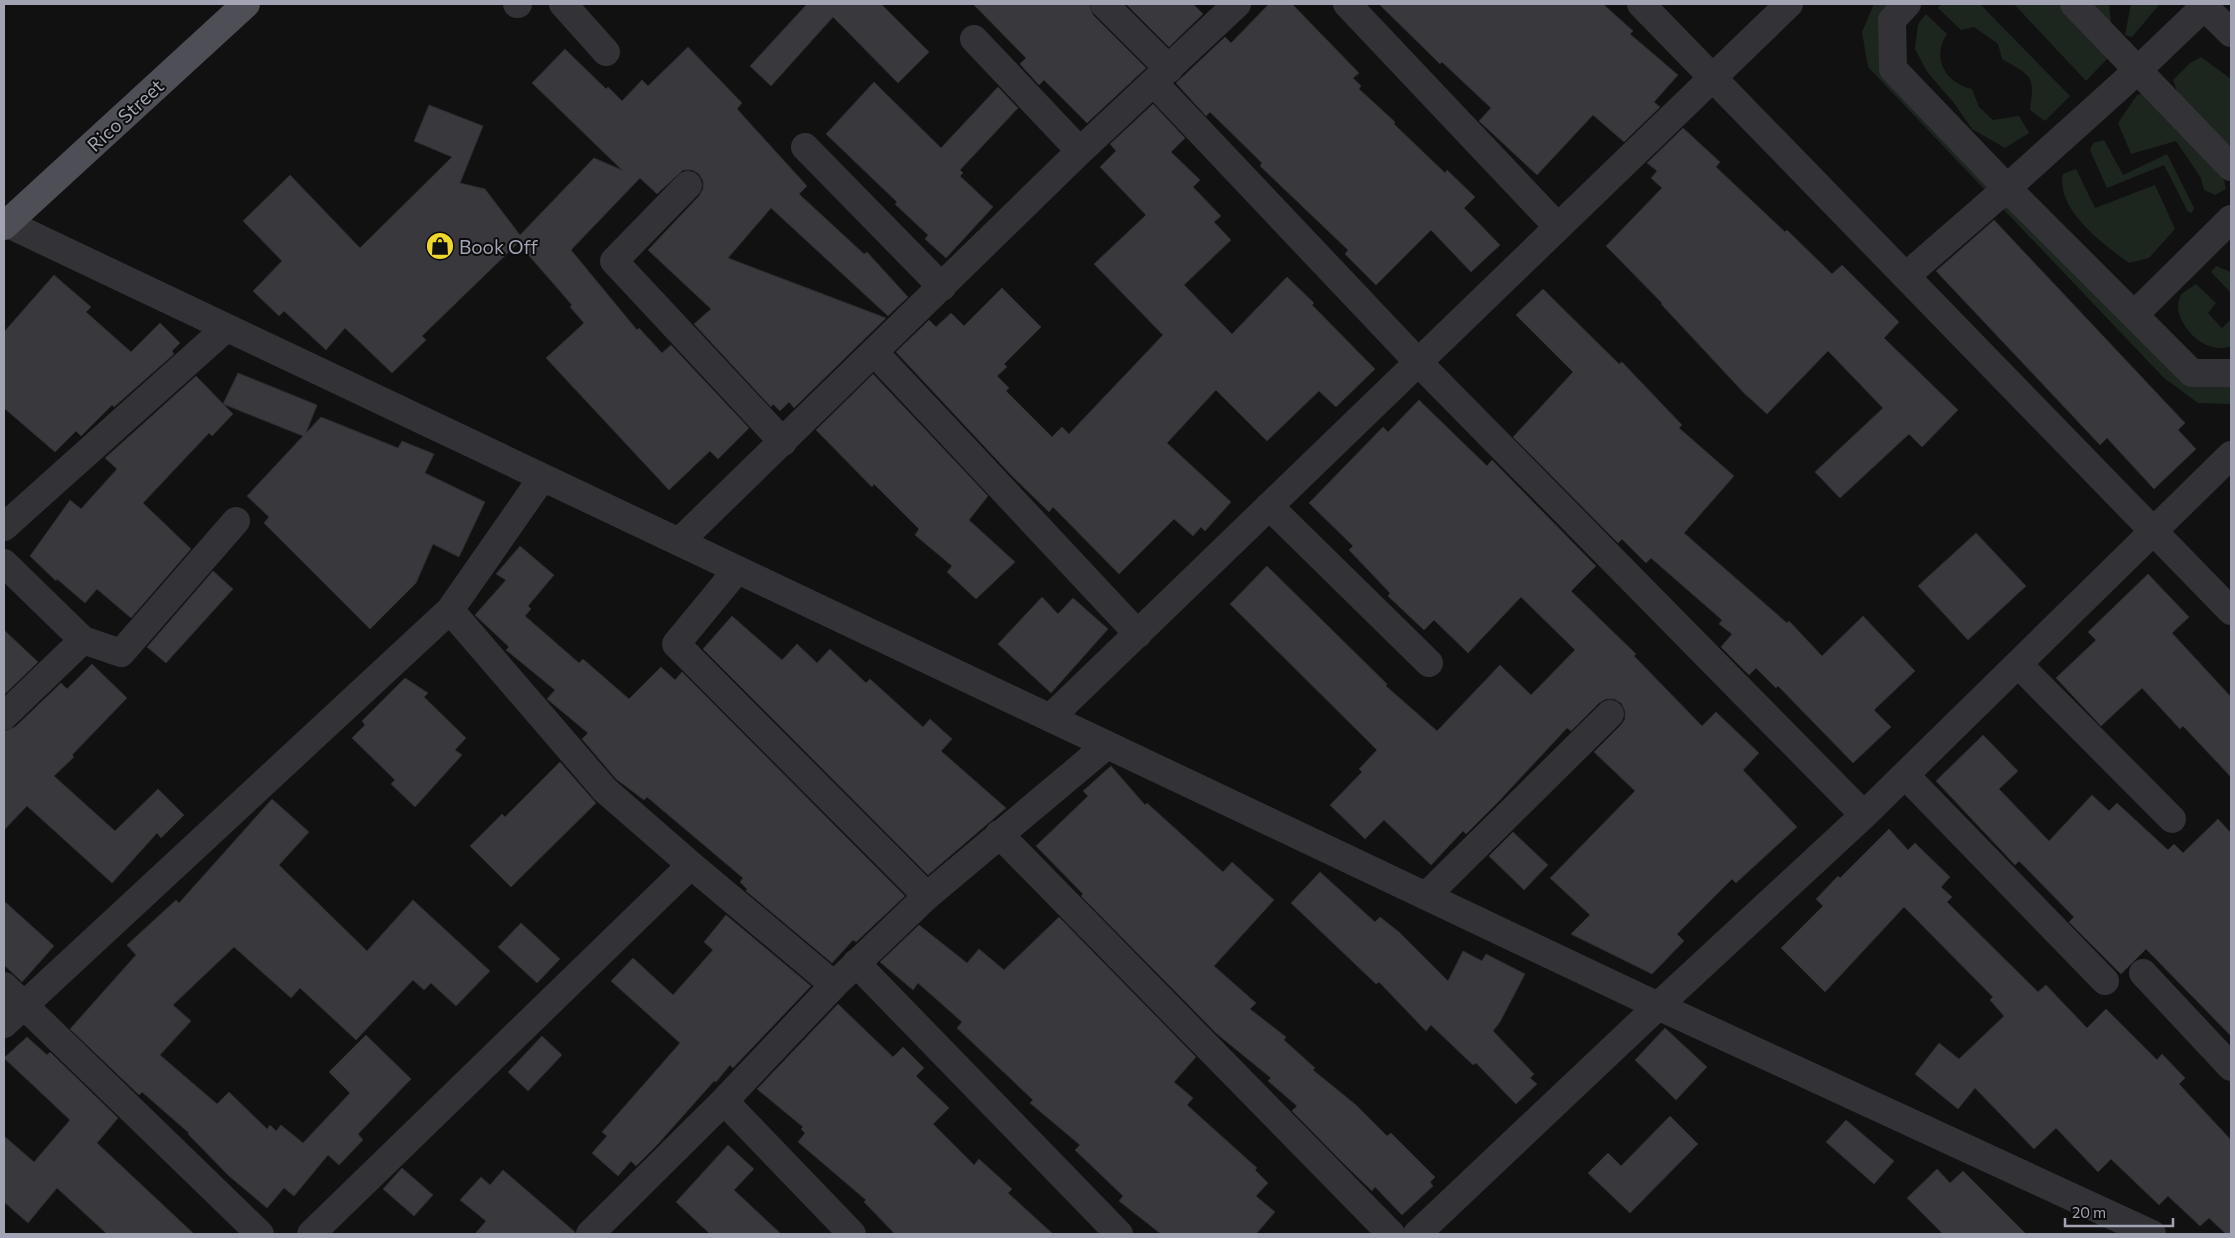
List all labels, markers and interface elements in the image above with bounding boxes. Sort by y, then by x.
street label: Rico Street [82,74,168,156]
shop icon: Book Off [425,231,455,261]
place label: Book Off [459,235,538,258]
scale bar [2065,1196,2172,1228]
text: 20 m [2072,1203,2106,1221]

